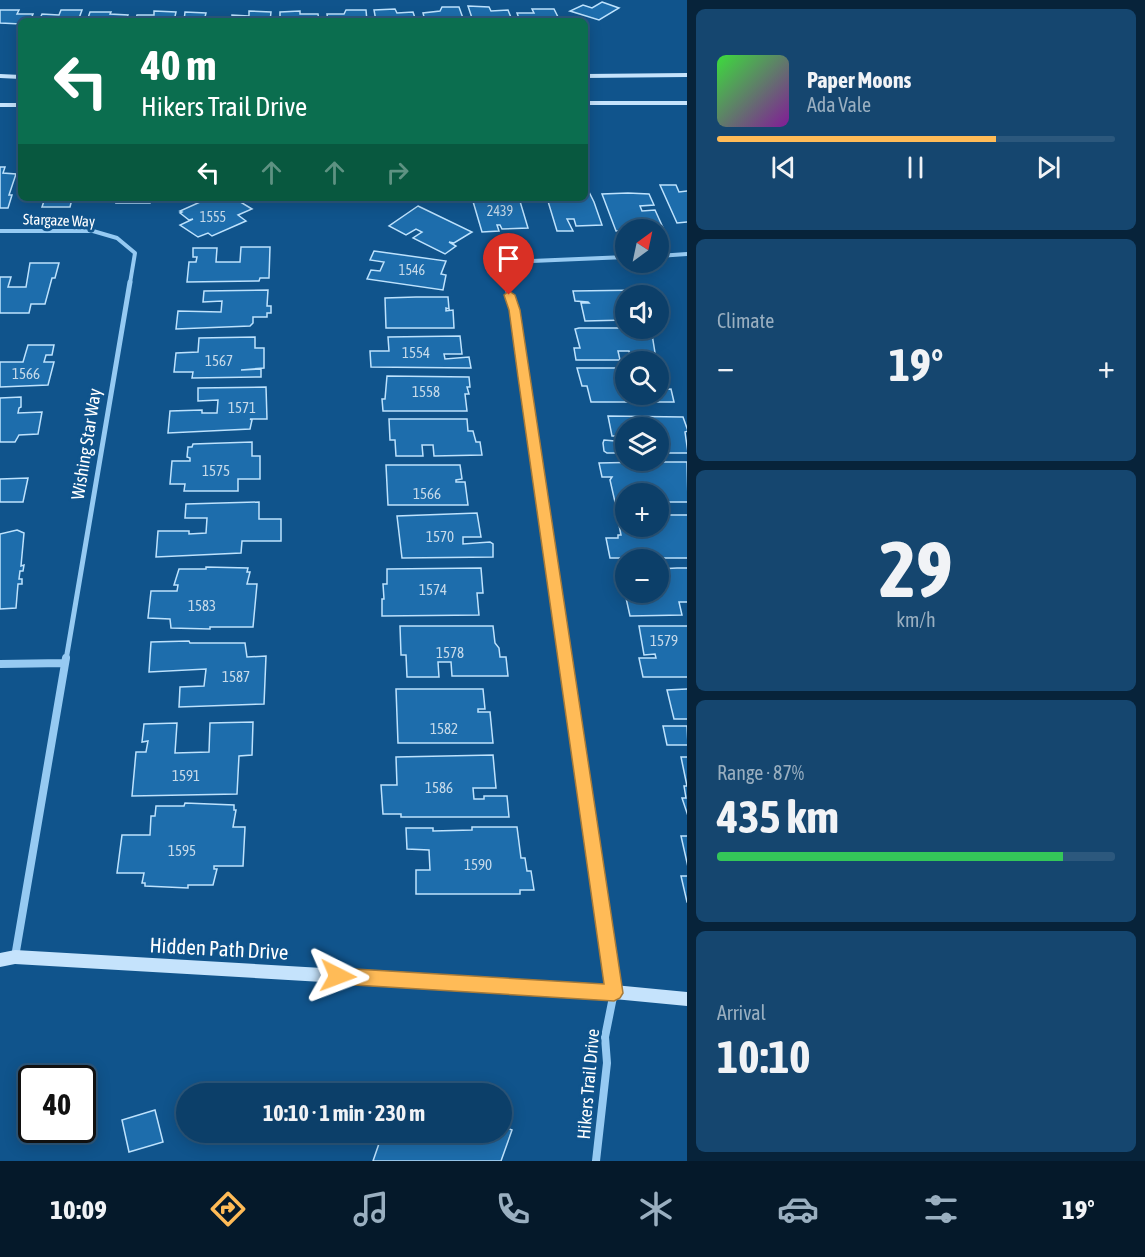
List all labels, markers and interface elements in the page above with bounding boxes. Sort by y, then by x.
text: 40 m [141,41,216,89]
icon: left [42,42,120,120]
text: Paper Moons [807,67,911,93]
text: Hikers Trail Drive [141,91,307,122]
text: Ada Vale [807,93,871,116]
icon: previous [767,151,800,184]
icon: pause [899,151,932,184]
icon: next [1032,151,1065,184]
icon: left [192,156,225,189]
icon: ahead [255,156,288,189]
icon: ahead [318,156,351,189]
icon: right [381,156,414,189]
house number: 2439 [487,203,513,219]
house number: 1555 [200,209,226,225]
street label: Stargaze Way [23,210,95,230]
north arrow [615,219,669,273]
map controls [615,219,669,603]
pin [483,233,534,295]
icon: arrive [492,242,525,275]
house number: 1546 [399,262,426,278]
button: sound [615,285,669,339]
text: Climate [717,309,774,332]
text: 19° [889,339,943,391]
house number: 1554 [402,344,430,361]
text: − [717,347,734,385]
text: + [1098,347,1115,385]
button: search [615,351,669,405]
house number: 1567 [205,352,233,369]
house number: 1566 [12,365,40,382]
house number: 1558 [412,383,440,400]
street label: Wishing Star Way [67,387,105,501]
house number: 1571 [228,399,256,416]
button: layers [615,417,669,471]
house number: 1575 [202,462,230,479]
button: + [615,483,669,537]
house number: 1566 [413,485,441,502]
text: 29 [879,524,953,614]
house number: 1570 [426,528,454,545]
button: − [615,549,669,603]
house number: 1574 [419,581,447,598]
house number: 1583 [188,597,216,614]
text: km/h [896,608,936,631]
house number: 1579 [650,632,678,649]
house number: 1578 [436,644,464,661]
house number: 1587 [222,668,250,685]
house number: 1582 [430,720,458,737]
text: Range · 87% [717,761,804,784]
house number: 1591 [172,767,200,784]
house number: 1586 [425,779,453,796]
text: 435 km [717,791,839,843]
house number: 1595 [168,842,196,859]
house number: 1590 [464,856,492,873]
street label: Hidden Path Drive [149,932,289,964]
position arrow [306,944,370,1008]
text: Arrival [717,1001,766,1024]
street label: Hikers Trail Drive [573,1028,603,1140]
text: 10:10 [717,1031,811,1083]
speed limit sign: 40 [18,1065,96,1143]
text: 10:10 · 1 min · 230 m [263,1100,425,1126]
icon: directions [207,1188,249,1230]
icon: music [350,1188,392,1230]
icon: phone [492,1188,534,1230]
icon: climate [635,1188,677,1230]
icon: car [777,1188,819,1230]
icon: filters [920,1188,962,1230]
text: 10:09 [50,1194,107,1225]
text: 19° [1062,1194,1095,1225]

